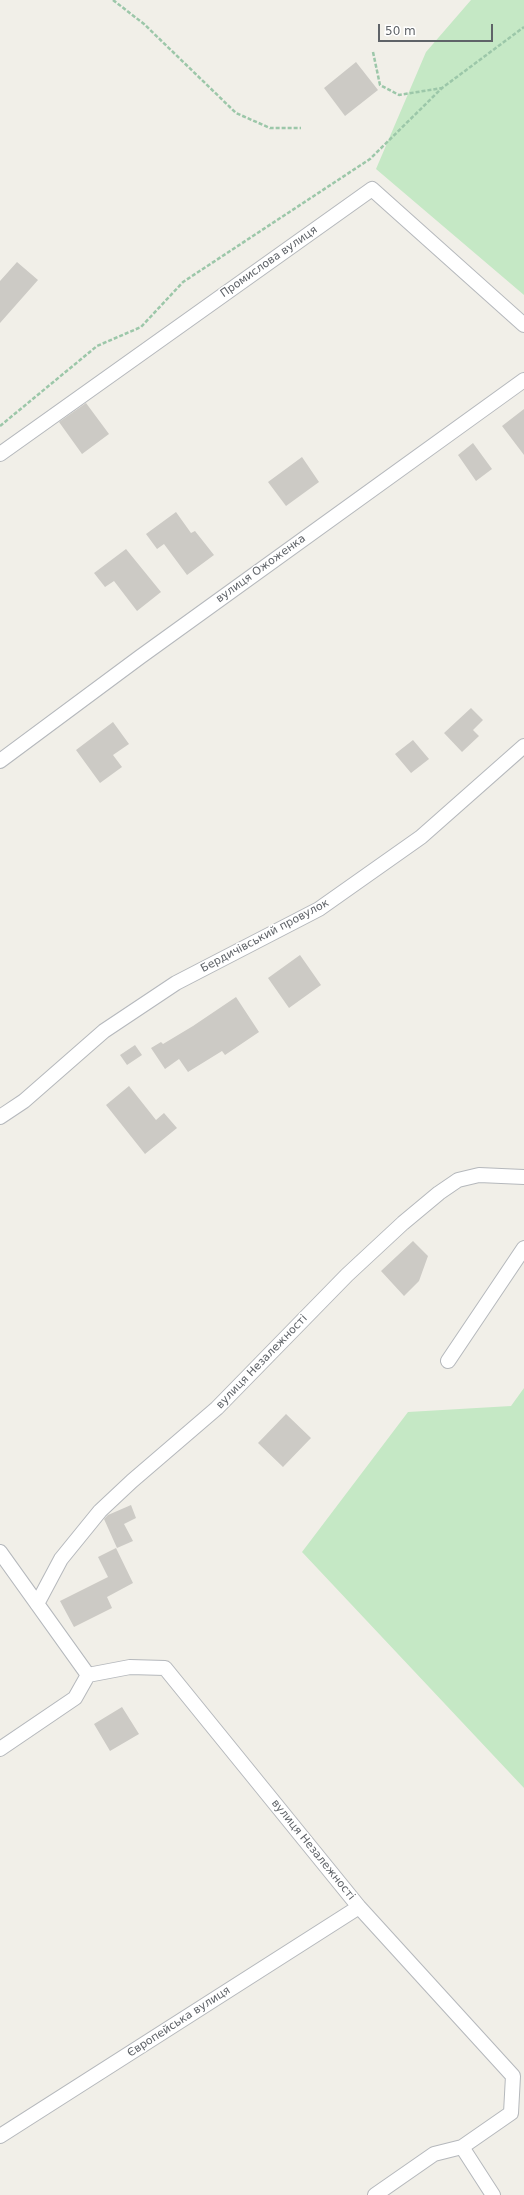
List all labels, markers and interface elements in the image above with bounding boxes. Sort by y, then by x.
scale bar [380,16,495,42]
text: 50 m [385,24,416,38]
street label: Промислова вулиця [218,224,320,300]
street label: вулиця Ожоженка [214,532,308,606]
street label: Бердичівський провулок [199,897,331,975]
street label: вулиця Незалежності [214,1312,310,1412]
street label: вулиця Незалежності [268,1797,358,1903]
street label: Європейська вулиця [125,1984,233,2060]

